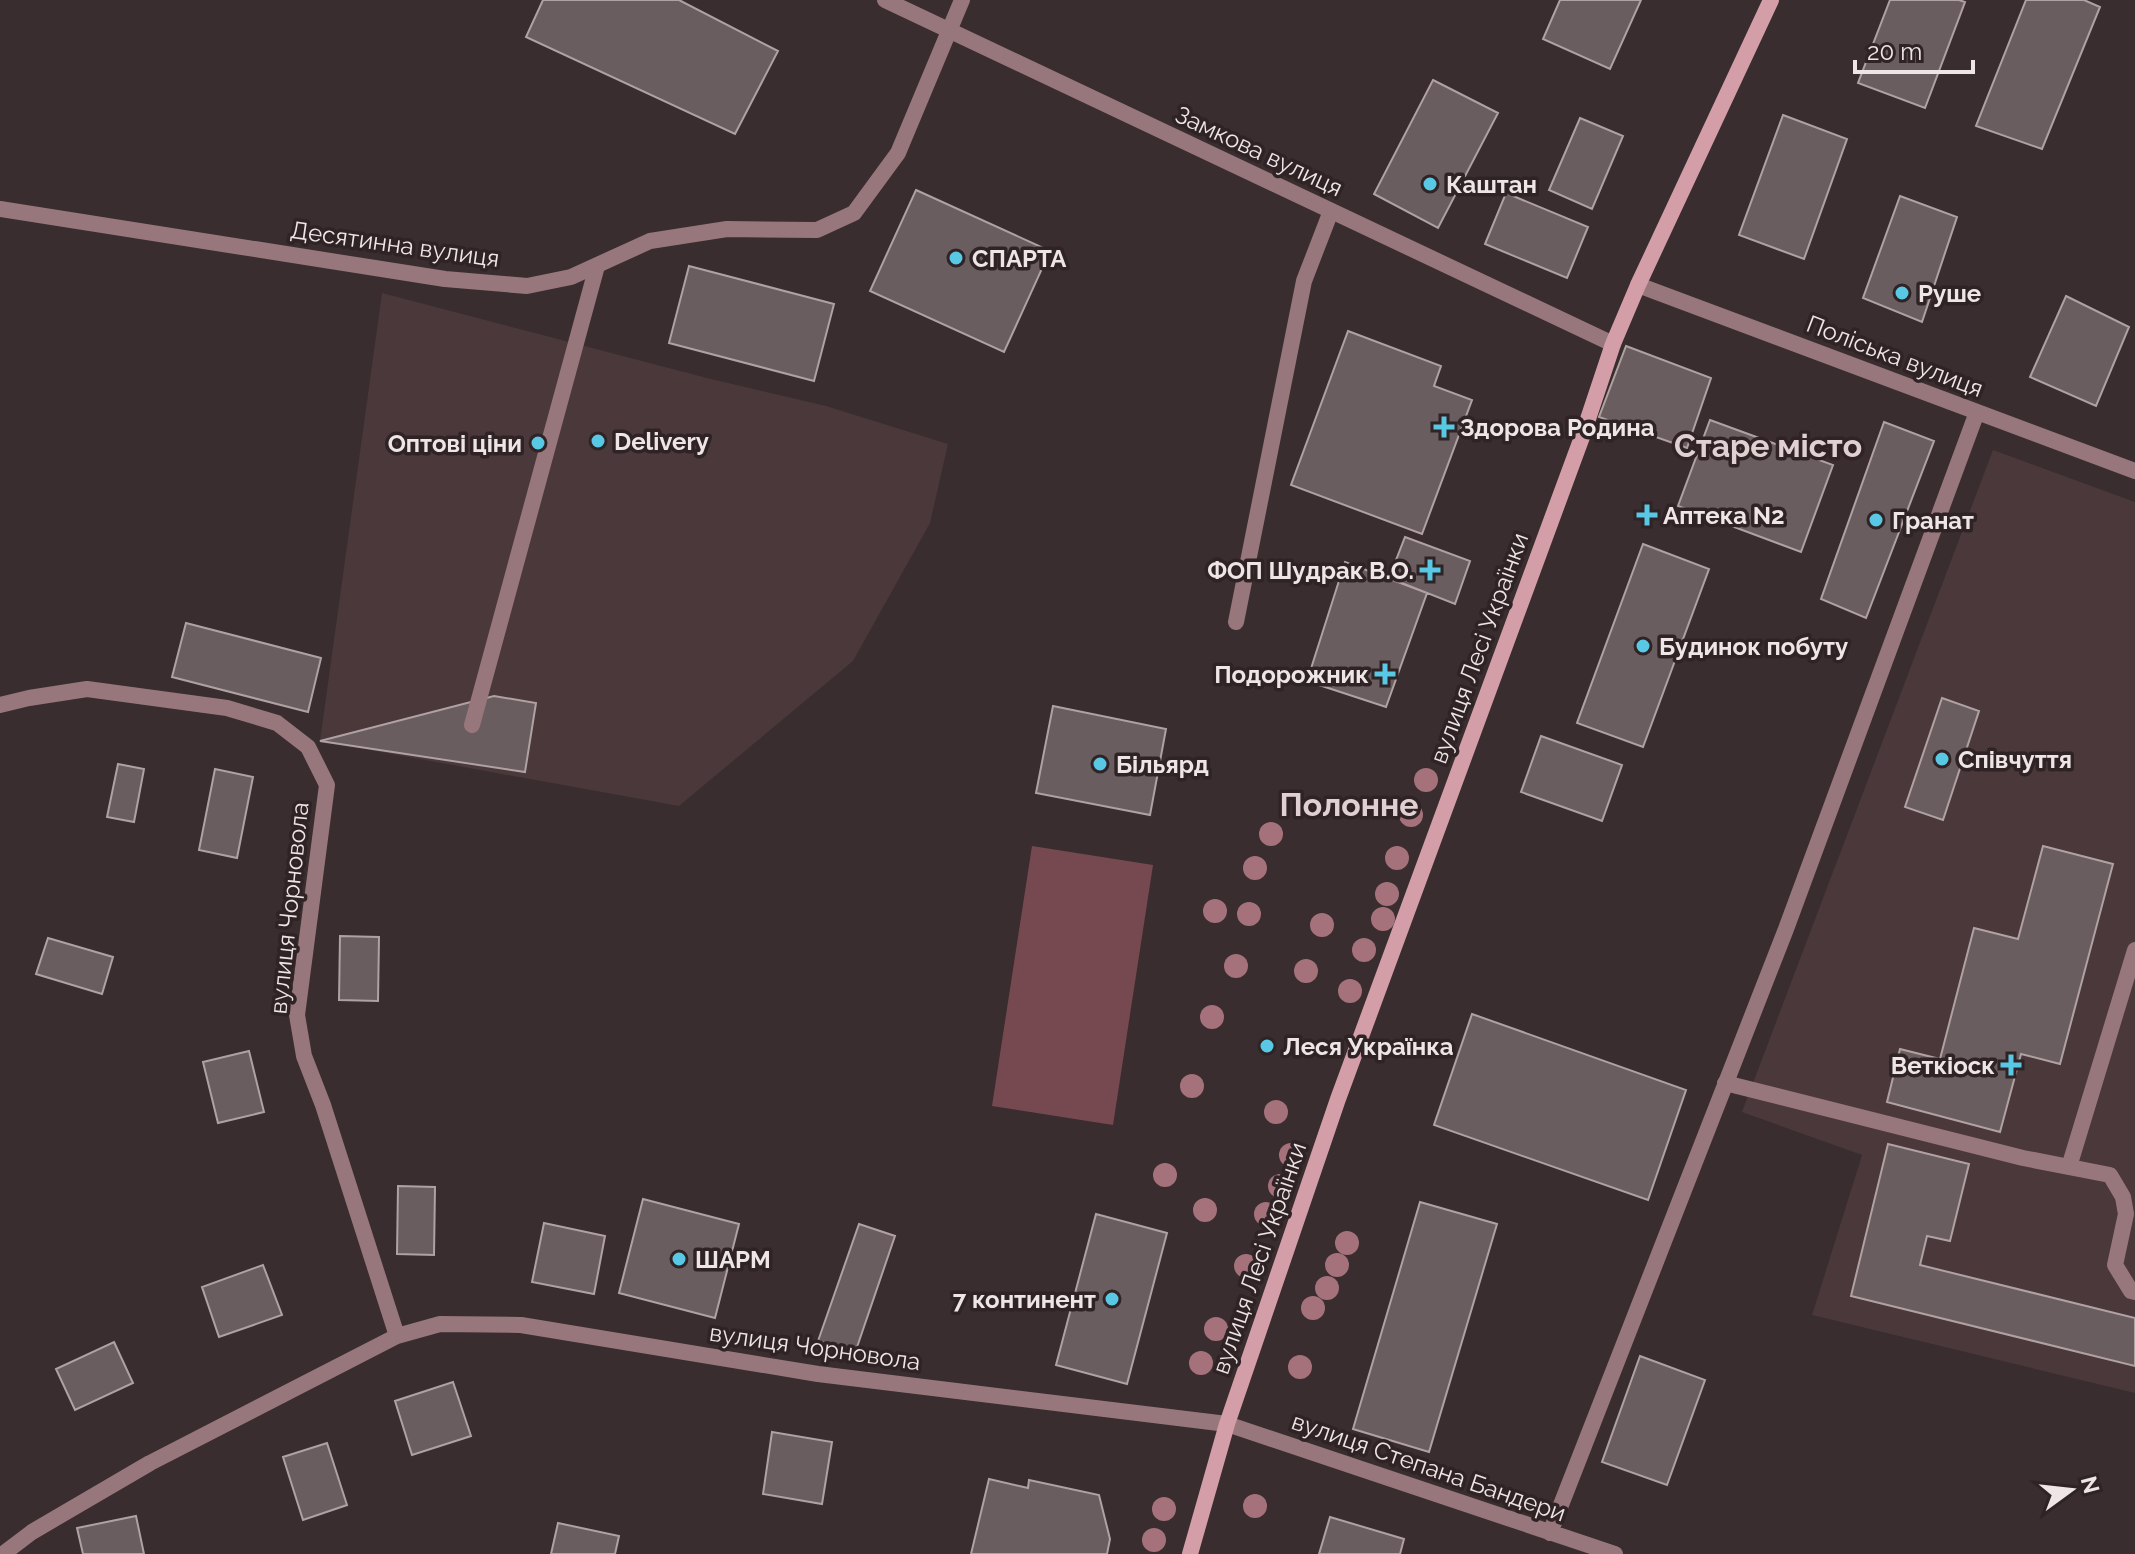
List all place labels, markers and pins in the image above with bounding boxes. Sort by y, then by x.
place label: Каштан [1446,170,1537,199]
marker: Каштан [1421,175,1439,193]
place label: СПАРТА [972,244,1067,273]
marker: СПАРТА [947,249,965,267]
place label: Руше [1918,279,1981,308]
marker: Руше [1893,284,1911,302]
place label: Здорова Родина [1460,413,1655,442]
marker: Здорова Родина [1435,418,1453,436]
place label: Delivery [614,427,709,456]
place label: Оптові ціни [388,429,522,458]
marker: Delivery [589,432,607,450]
marker: Оптові ціни [529,434,547,452]
place label: Аптека N2 [1663,501,1785,530]
marker: Аптека N2 [1638,506,1656,524]
place label: Гранат [1892,506,1974,535]
marker: Гранат [1867,511,1885,529]
place label: ФОП Шудрак В.О. [1207,556,1414,585]
marker: ФОП Шудрак В.О. [1421,561,1439,579]
place label: Будинок побуту [1659,632,1848,661]
marker: Будинок побуту [1634,637,1652,655]
place label: Подорожник [1214,660,1369,689]
marker: Подорожник [1376,665,1394,683]
place label: Співчуття [1958,745,2072,774]
place label: Більярд [1116,750,1209,779]
marker: Співчуття [1933,750,1951,768]
marker: Більярд [1091,755,1109,773]
place label: Леся Українка [1283,1032,1454,1061]
marker: Леся Українка [1258,1037,1276,1055]
place label: Веткіоск [1891,1051,1995,1080]
marker: Веткіоск [2002,1056,2020,1074]
place label: ШАРМ [695,1245,771,1274]
marker: ШАРМ [670,1250,688,1268]
place label: 7 континент [953,1285,1096,1314]
marker: 7 континент [1103,1290,1121,1308]

